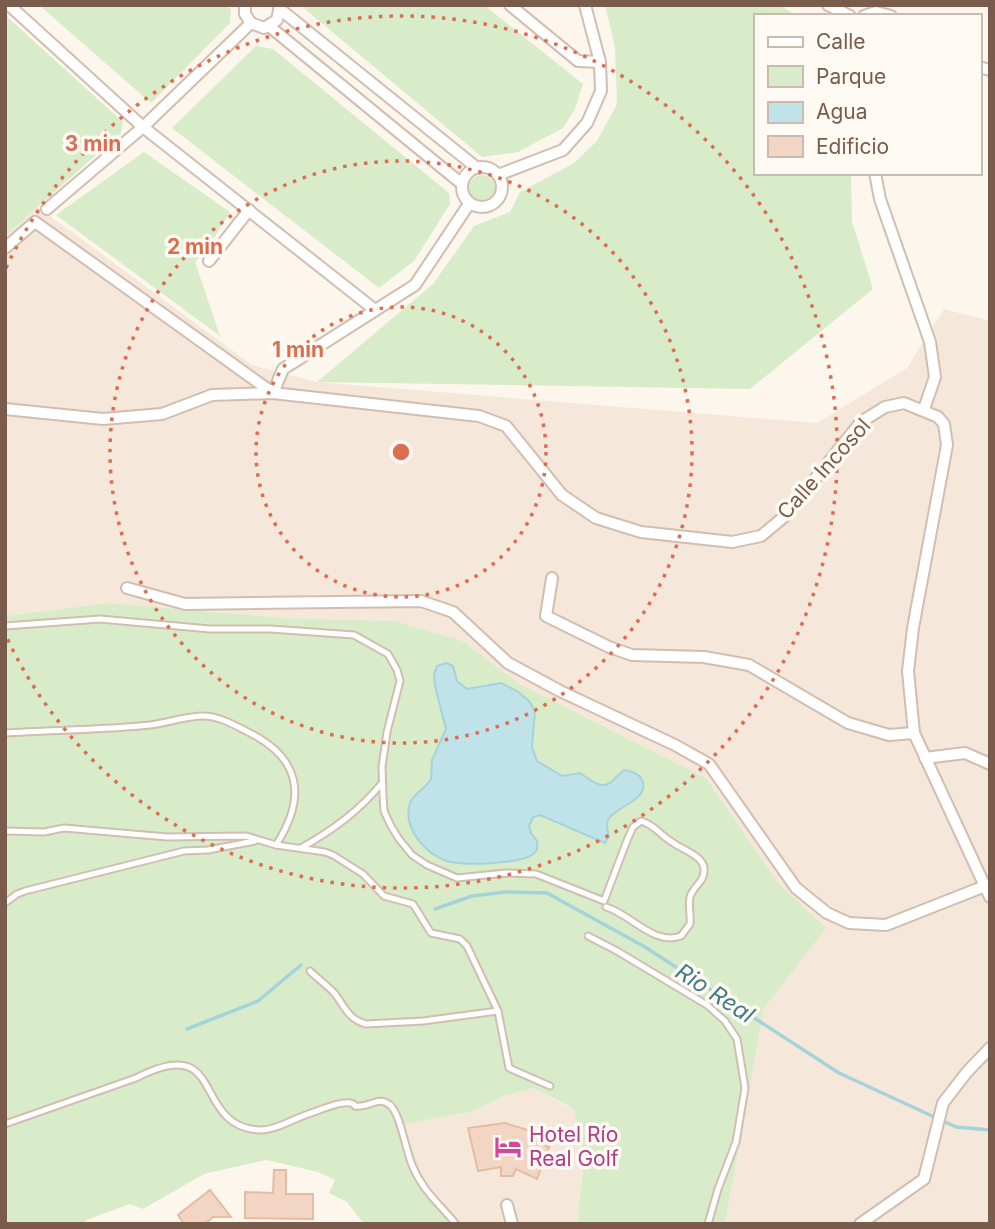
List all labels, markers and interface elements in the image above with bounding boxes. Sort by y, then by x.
legend [754,14,981,175]
text: Calle [816,29,866,54]
text: Parque [816,64,886,89]
text: Agua [816,99,868,124]
text: 3 min [65,131,121,156]
text: Edificio [816,134,889,159]
text: 2 min [167,234,223,259]
text: 1 min [272,337,324,362]
street label: Calle Incosol [772,413,875,524]
centre of rings [389,440,413,464]
water label: Rio Real [670,957,760,1029]
place label: Hotel Río Real Golf [529,1122,619,1171]
hotel icon: Hotel Río Real Golf [493,1132,523,1162]

